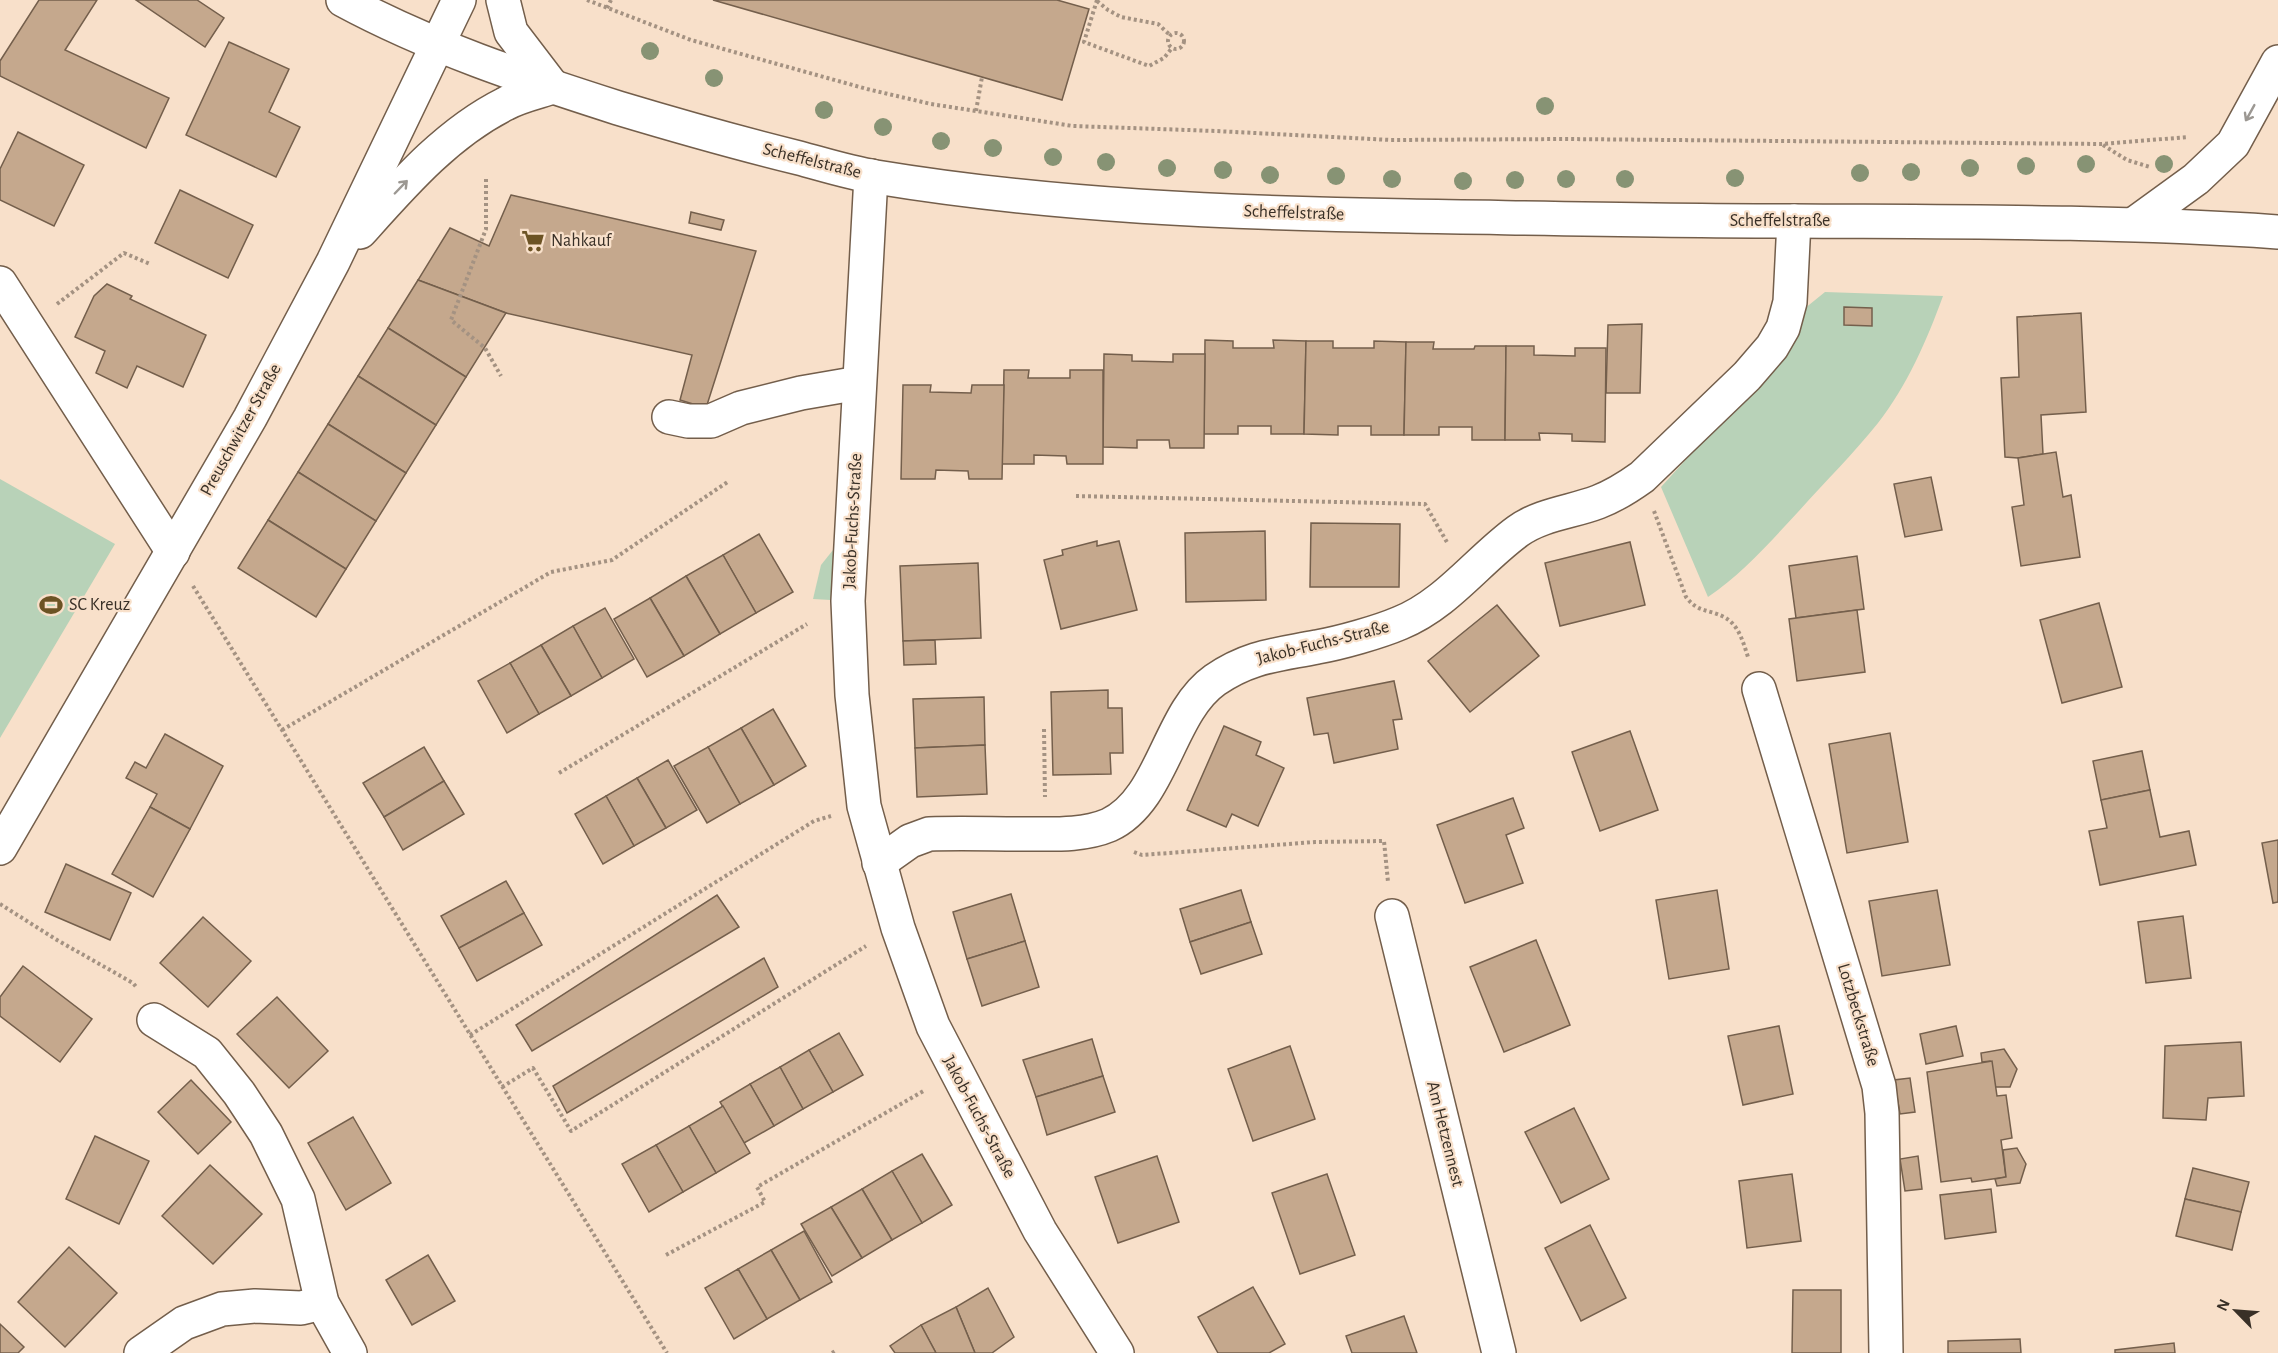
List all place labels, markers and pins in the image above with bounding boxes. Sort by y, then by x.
supermarket icon: Nahkauf [520,228,546,254]
place label: Nahkauf [551,232,613,250]
sports icon: SC Kreuz [38,592,64,618]
place label: SC Kreuz [69,596,130,614]

